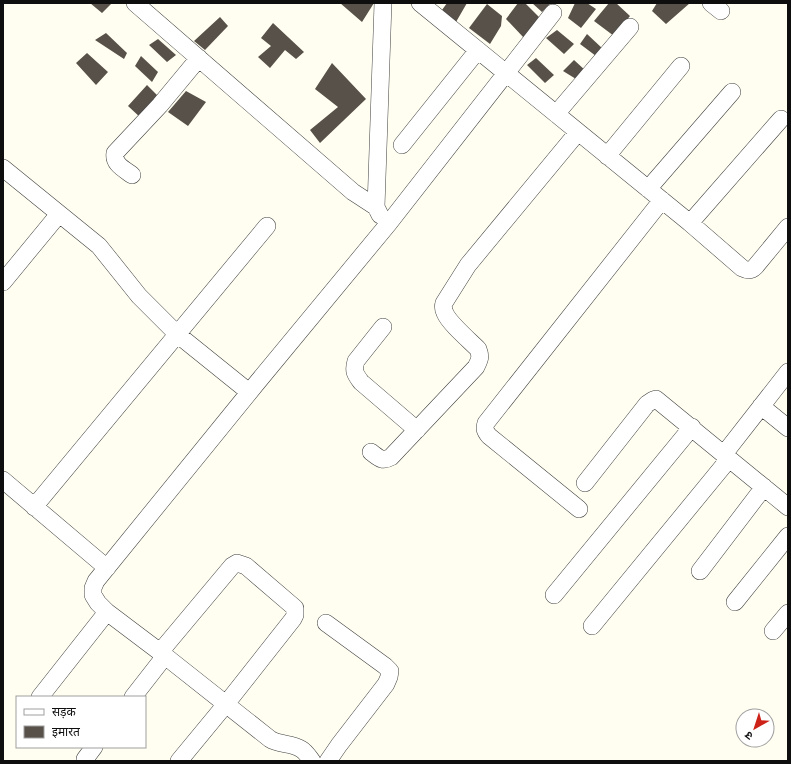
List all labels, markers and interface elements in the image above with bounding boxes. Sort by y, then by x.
legend [16,696,146,748]
text: सड़क [52,703,77,719]
north arrow [735,708,775,748]
text: इमारत [52,723,81,739]
text: उ [741,728,756,744]

